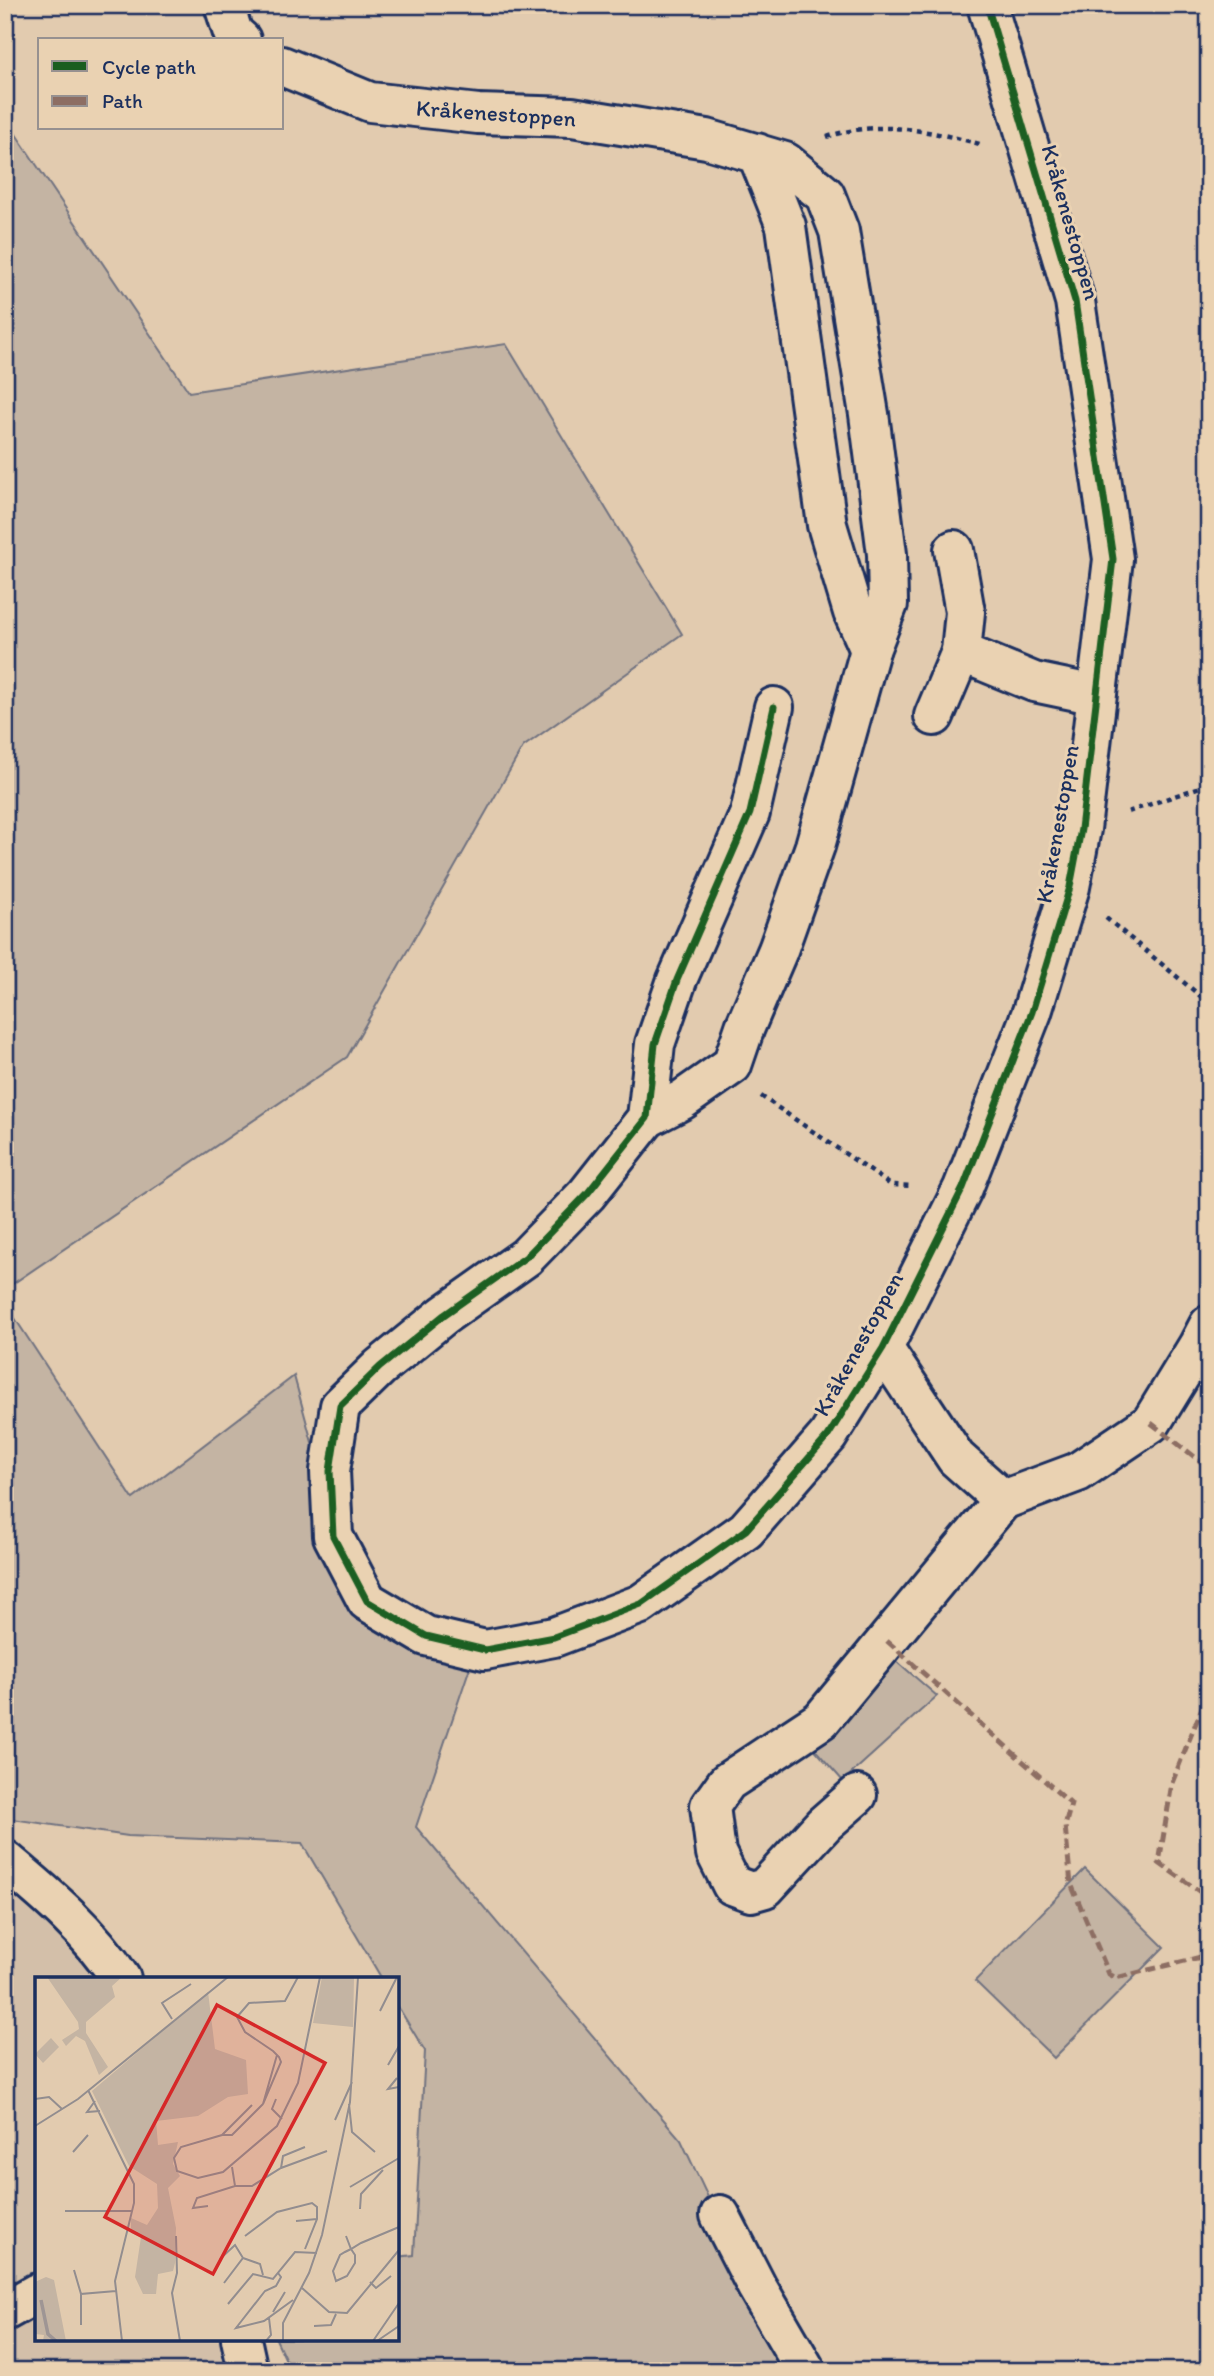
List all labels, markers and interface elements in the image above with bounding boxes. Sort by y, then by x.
legend [38,38,284,130]
text: Cycle path [102,54,196,79]
text: Path [102,88,143,113]
street label: Kråkenestoppen [415,93,577,133]
street label: Kråkenestoppen [1035,141,1107,303]
street label: Kråkenestoppen [1029,743,1085,905]
street label: Kråkenestoppen [807,1267,909,1421]
inset map [35,1977,399,2341]

